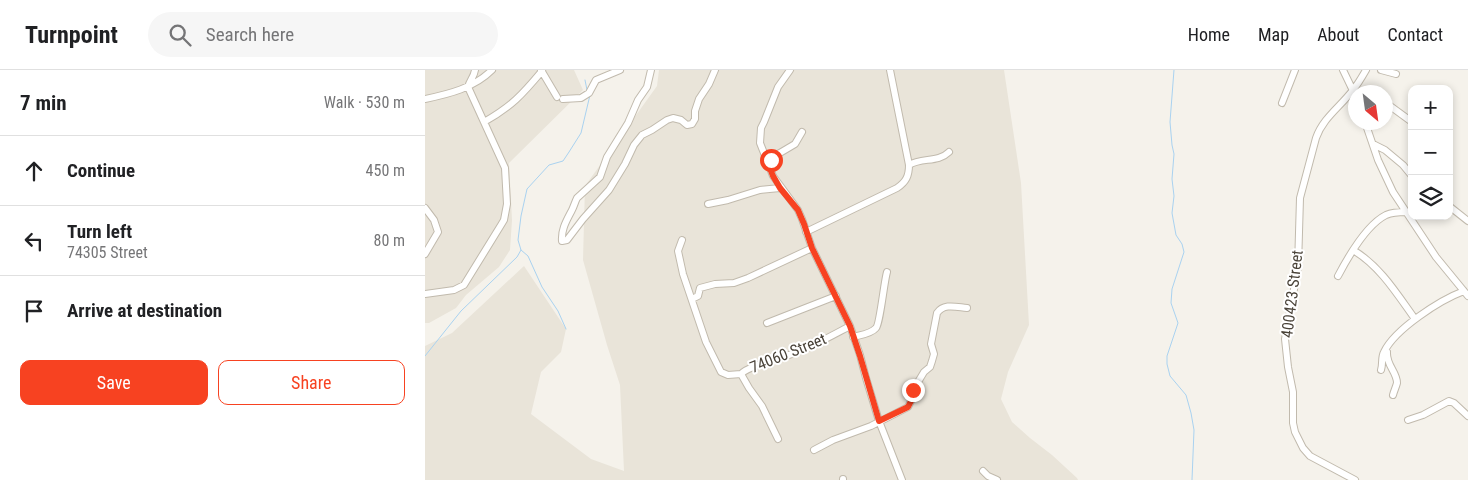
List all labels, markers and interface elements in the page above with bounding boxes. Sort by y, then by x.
search box [148,12,498,57]
text: Turnpoint [25,21,118,49]
icon: search [166,21,194,49]
text: Search here [206,23,294,46]
text: Home [1188,24,1230,45]
text: Map [1258,24,1289,45]
text: About [1317,24,1359,45]
text: Contact [1387,24,1443,45]
north arrow [1348,85,1393,130]
map controls [1408,85,1453,220]
button: + [1408,85,1453,130]
text: 7 min [20,91,67,115]
text: Walk · 530 m [324,93,405,112]
button: − [1408,130,1453,175]
route start [760,149,783,172]
icon: ahead [20,157,48,185]
text: Continue [67,159,135,182]
text: 450 m [366,161,405,180]
button: layers [1408,175,1453,220]
text: Turn left [67,220,132,243]
icon: left [20,227,48,255]
text: 80 m [373,231,405,250]
text: 74305 Street [67,243,148,262]
street label: 400423 Street [1277,249,1307,339]
icon: arrive [20,297,48,325]
text: Arrive at destination [67,299,222,322]
street label: 74060 Street [747,329,829,377]
button: Save [20,360,208,405]
button: Share [218,360,405,405]
route end [902,379,925,402]

